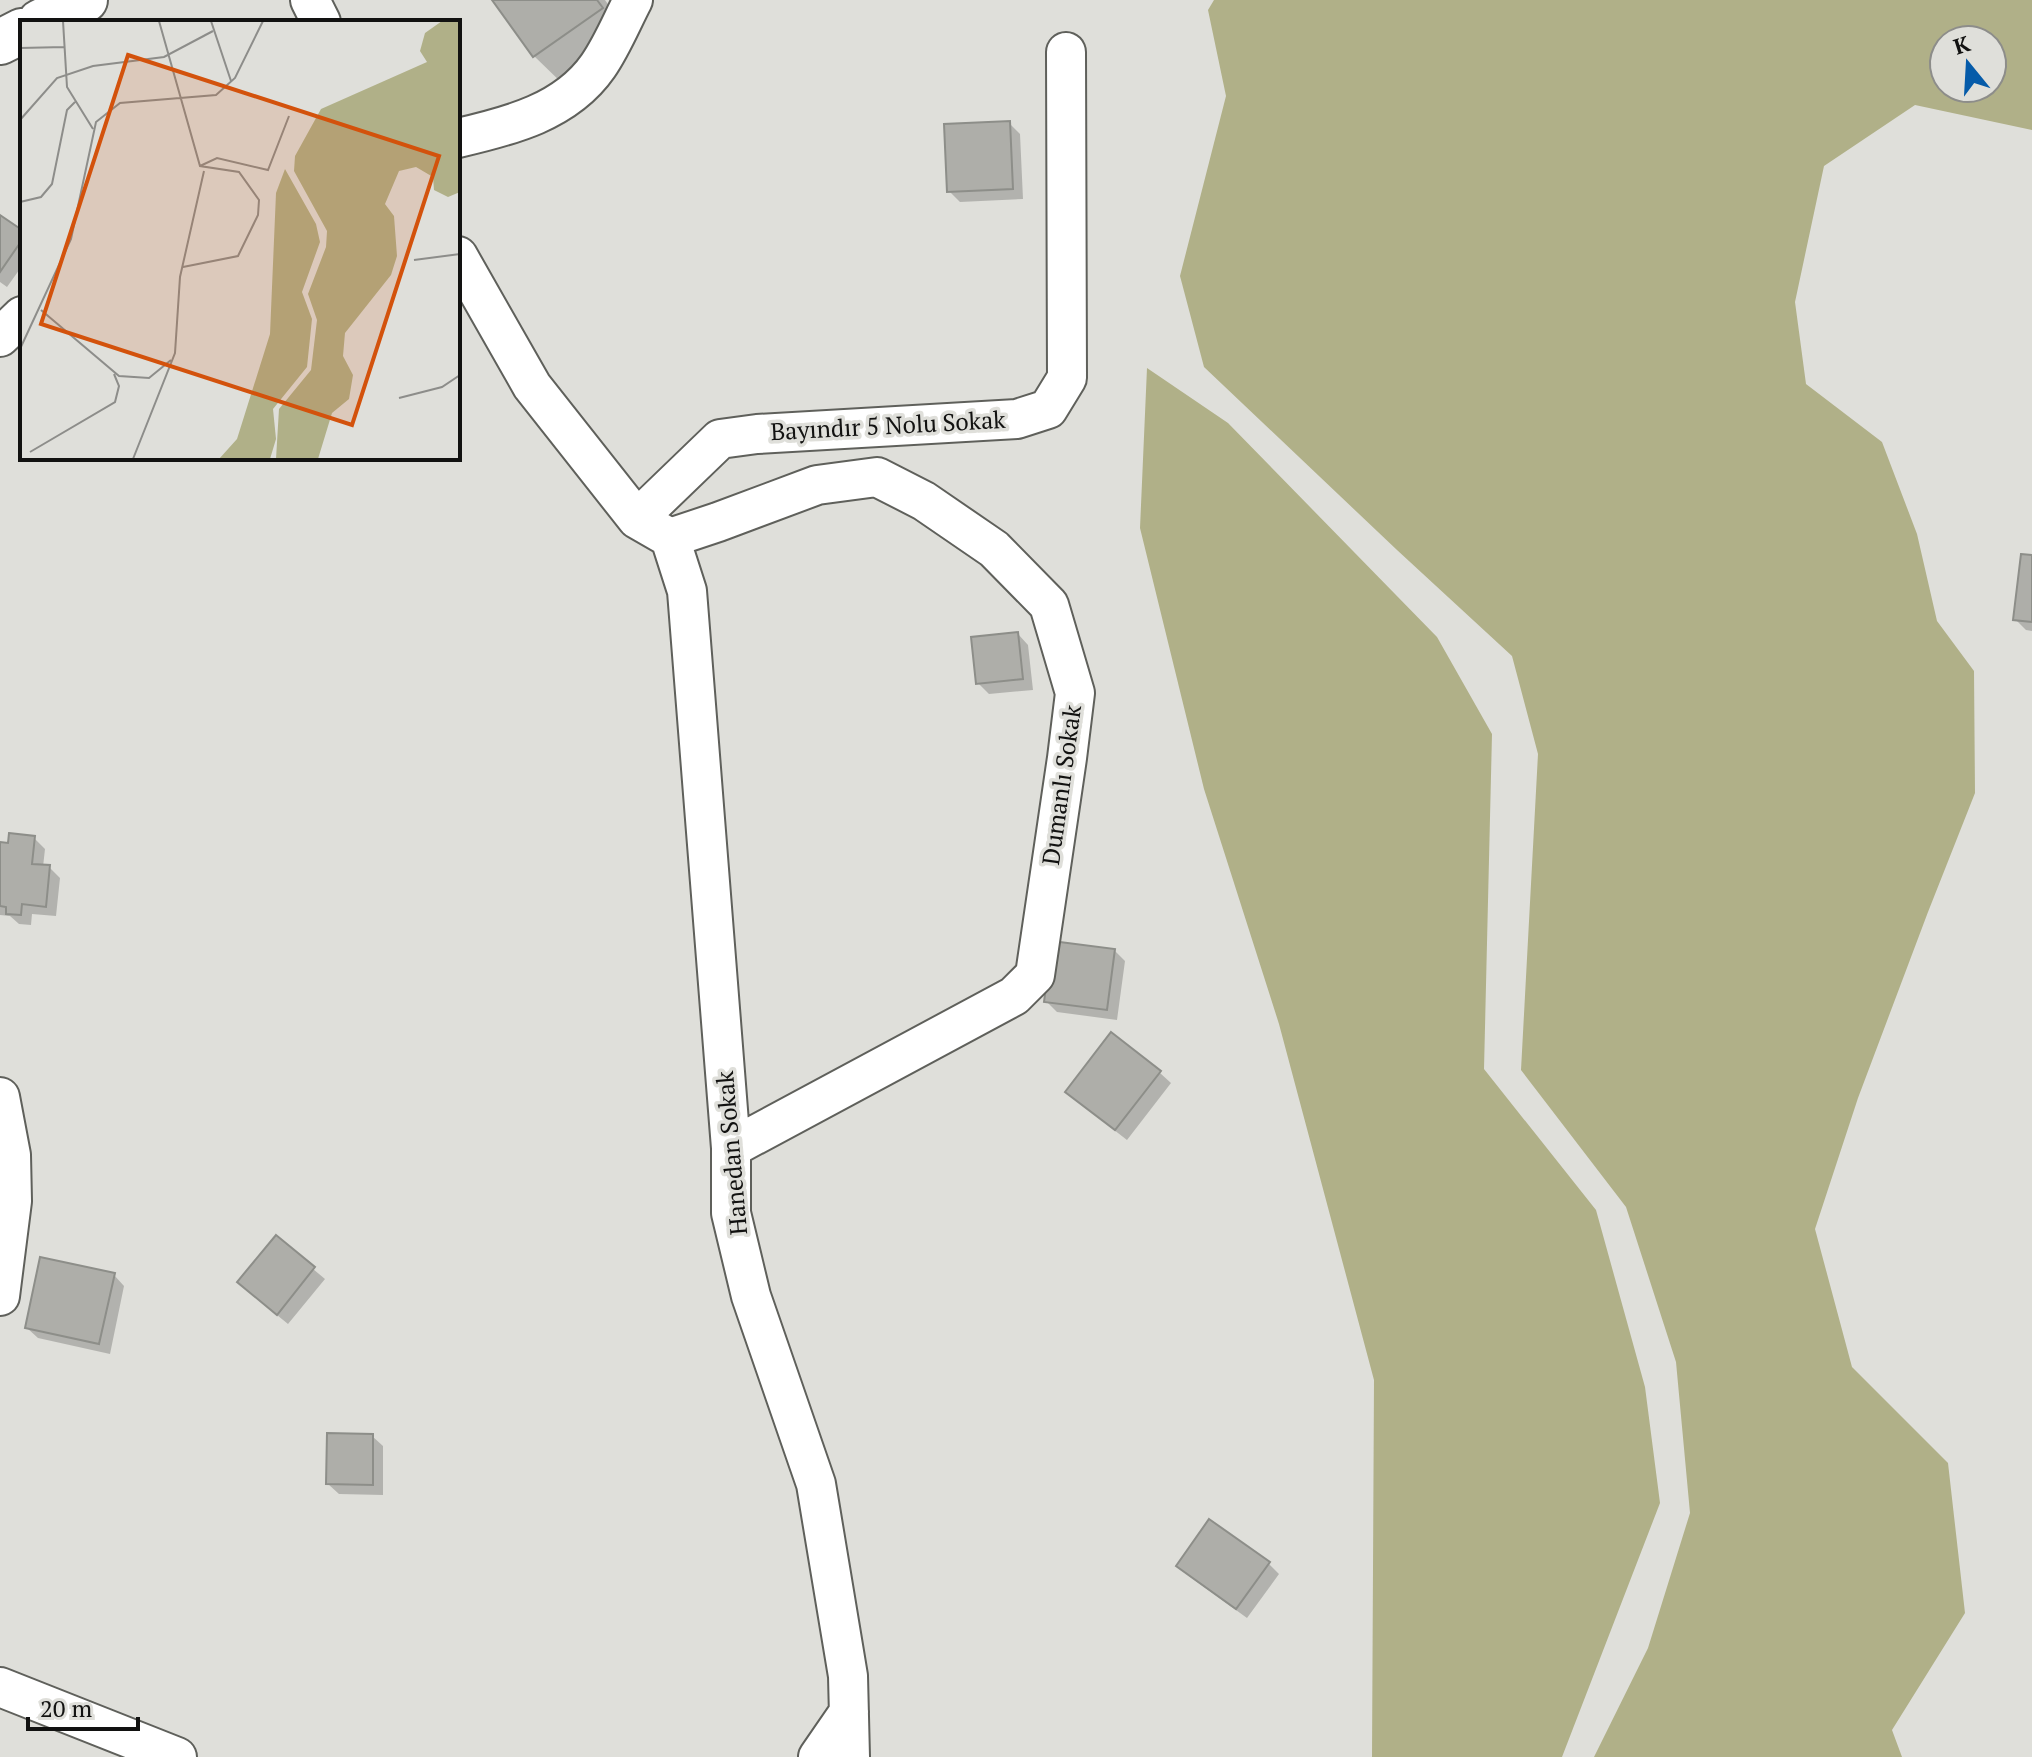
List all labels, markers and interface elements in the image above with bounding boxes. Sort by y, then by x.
inset map [20,20,460,460]
north arrow [1928,24,2008,104]
text: K [1950,28,1974,61]
street label: Bayındır 5 Nolu Sokak [770,403,1007,447]
street label: Dumanlı Sokak [1034,702,1088,867]
street label: Hanedan Sokak [708,1069,754,1236]
scale bar [28,1681,138,1731]
text: 20 m [40,1692,92,1724]

